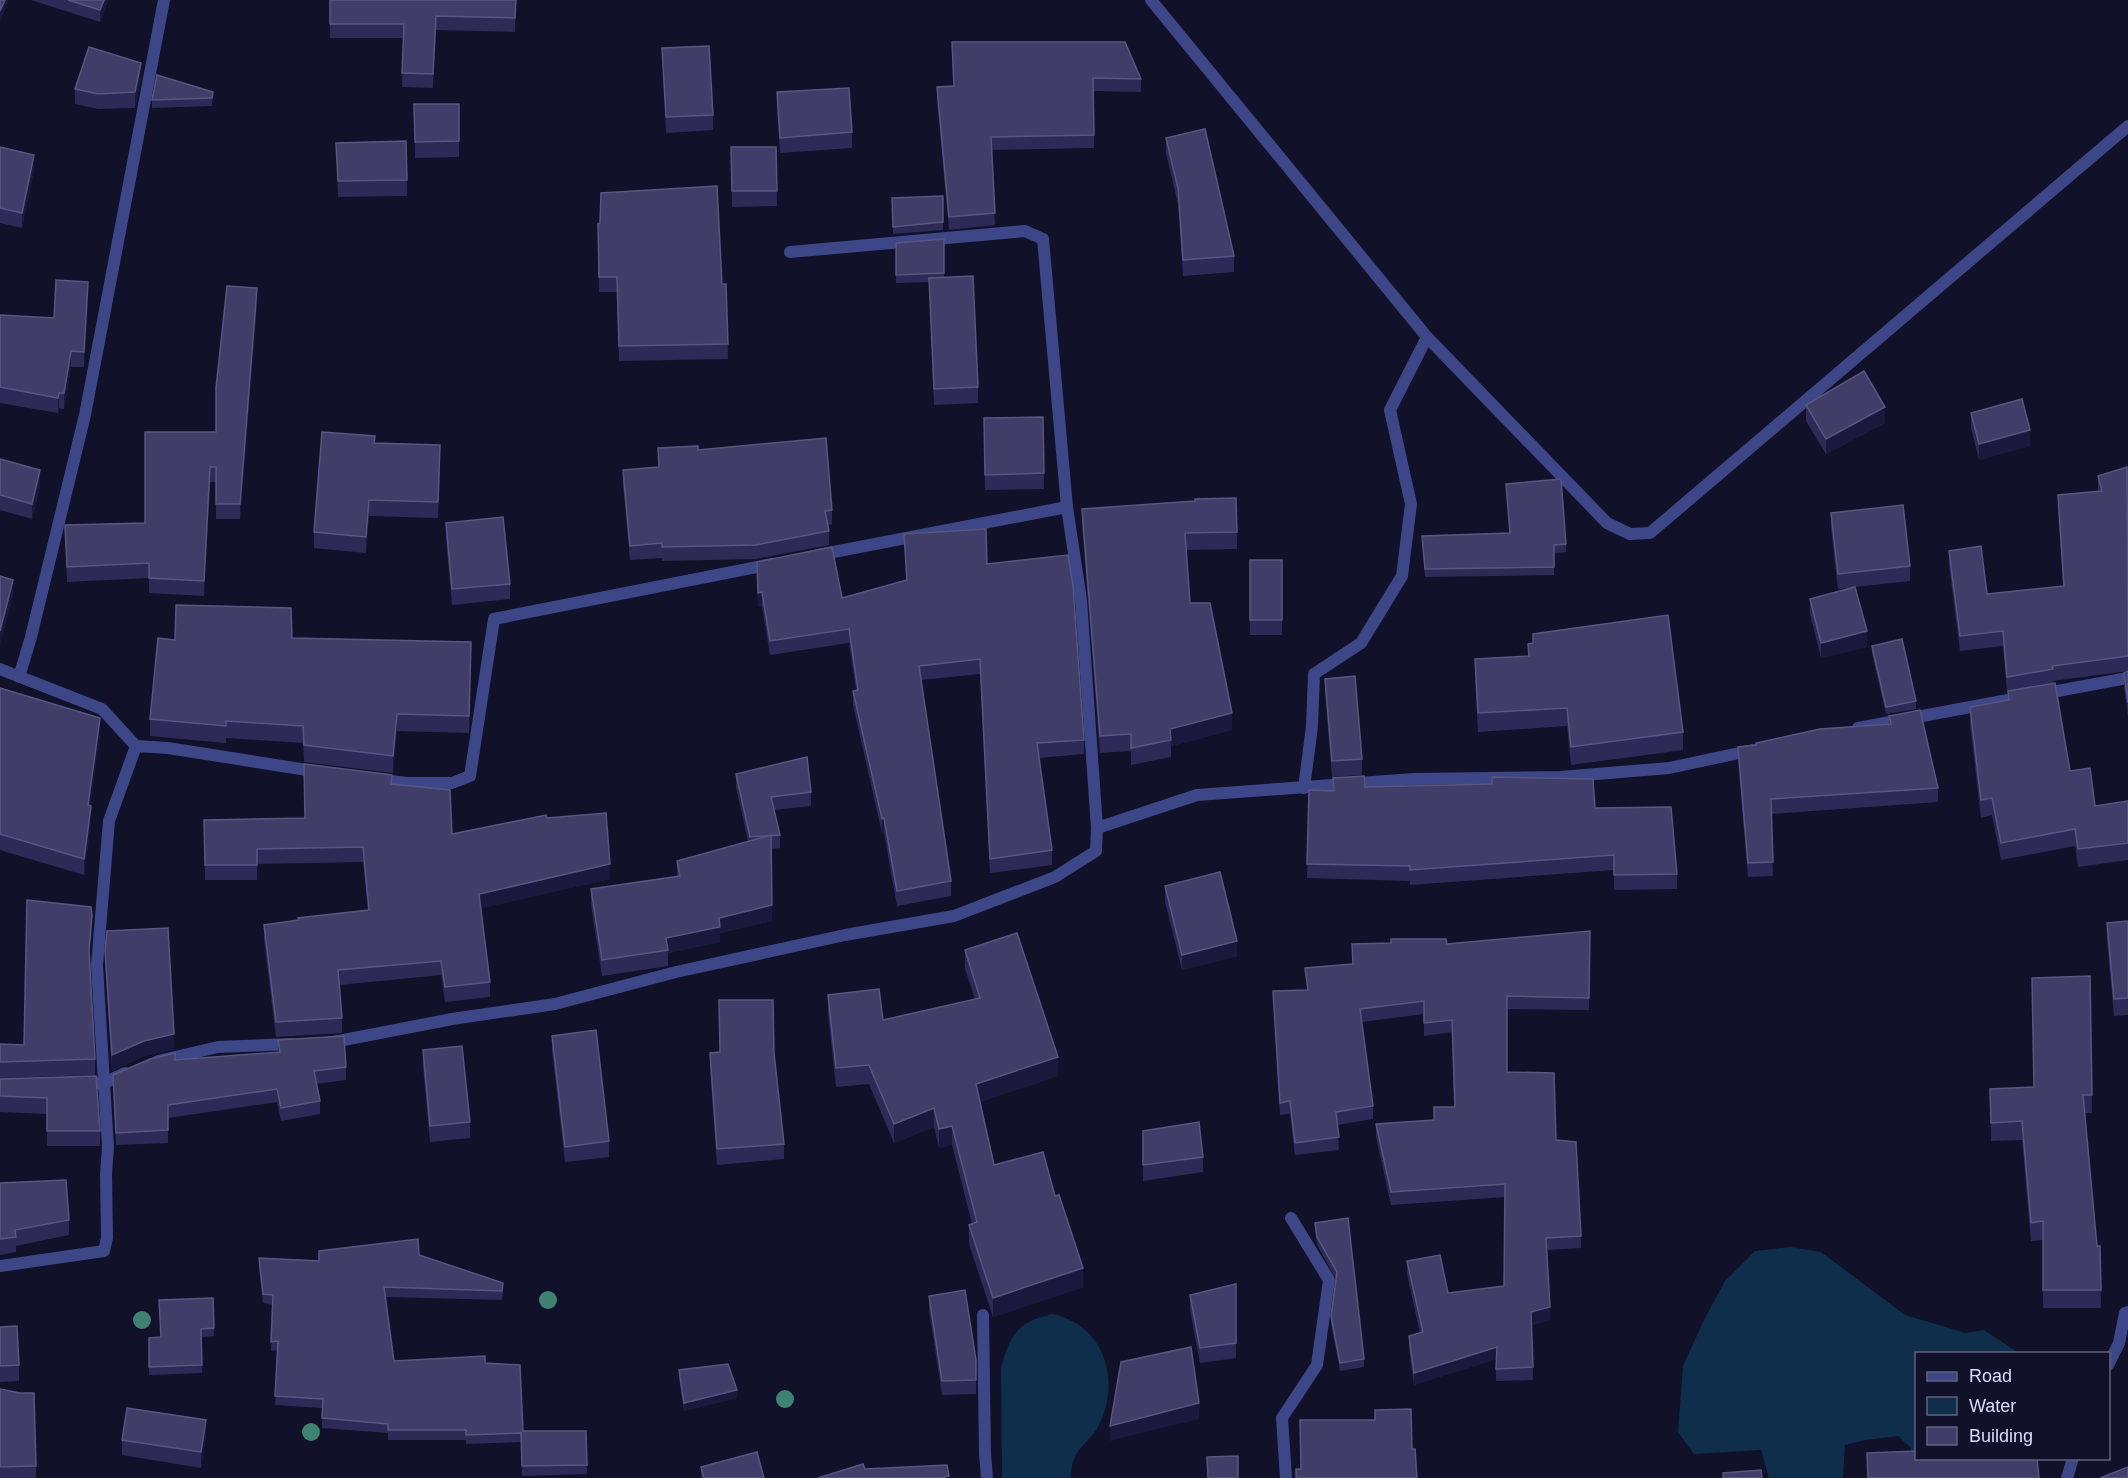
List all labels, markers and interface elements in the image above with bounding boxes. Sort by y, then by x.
legend [1915,1352,2110,1460]
text: Road [1969,1366,2012,1386]
text: Water [1969,1396,2016,1416]
text: Building [1969,1426,2033,1446]

